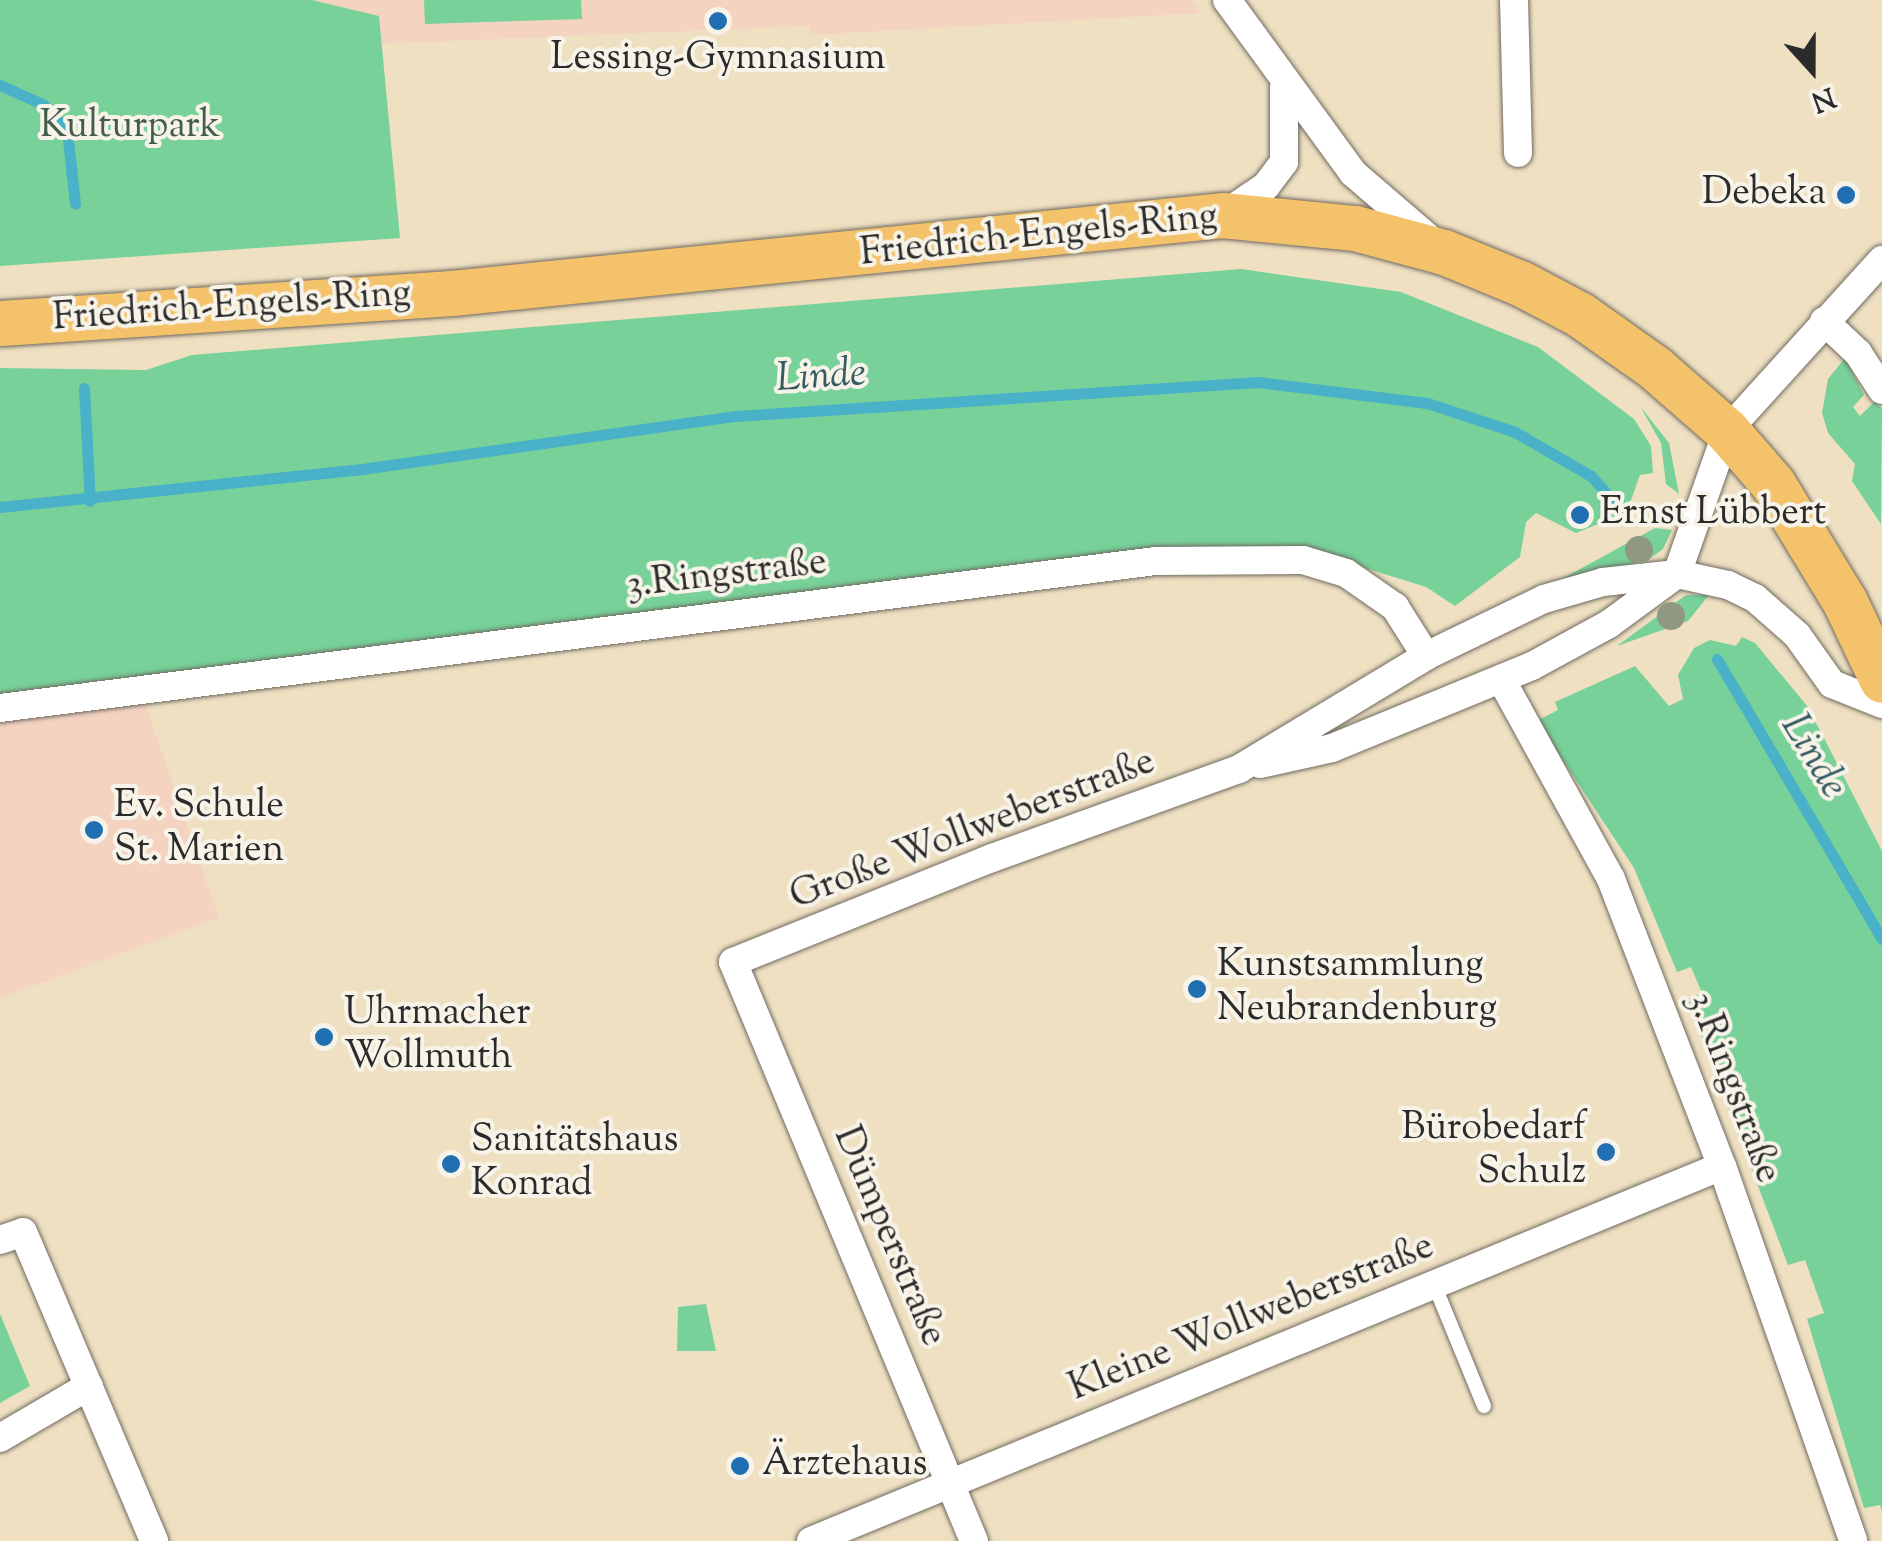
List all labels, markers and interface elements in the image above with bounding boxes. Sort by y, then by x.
marker: Lessing-Gymnasium [707,10,729,32]
north arrow [1762,20,1862,120]
place label: Lessing-Gymnasium [551,37,885,83]
text: N [1805,75,1840,121]
park label: Kulturpark [40,105,220,151]
place label: Debeka [1702,172,1826,218]
marker: Debeka [1835,184,1857,206]
street label: Friedrich-Engels-Ring [858,196,1220,278]
street label: Friedrich-Engels-Ring [51,273,413,343]
water label: Linde [774,351,868,405]
place label: Ernst Lübbert [1600,492,1826,538]
marker: Ernst Lübbert [1569,504,1591,526]
street label: 3.Ringstraße [624,541,830,611]
water label: Linde [1768,706,1856,808]
street label: Große Wollweberstraße [784,740,1162,922]
place label: Ev. Schule St. Marien [114,785,284,874]
marker: Ev. Schule St. Marien [83,819,105,841]
place label: Kunstsammlung Neubrandenburg [1217,944,1497,1034]
marker: Kunstsammlung Neubrandenburg [1186,978,1208,1000]
street label: 3.Ringstraße [1675,986,1789,1190]
place label: Uhrmacher Wollmuth [344,992,530,1082]
marker: Uhrmacher Wollmuth [313,1026,335,1048]
place label: Bürobedarf Schulz [1401,1107,1586,1196]
place label: Sanitätshaus Konrad [471,1119,678,1208]
street label: Dümperstraße [821,1121,955,1353]
marker: Bürobedarf Schulz [1595,1141,1617,1163]
marker: Sanitätshaus Konrad [440,1153,462,1175]
street label: Kleine Wollweberstraße [1063,1225,1441,1413]
place label: Ärztehaus [762,1443,927,1489]
marker: Ärztehaus [727,1453,753,1479]

